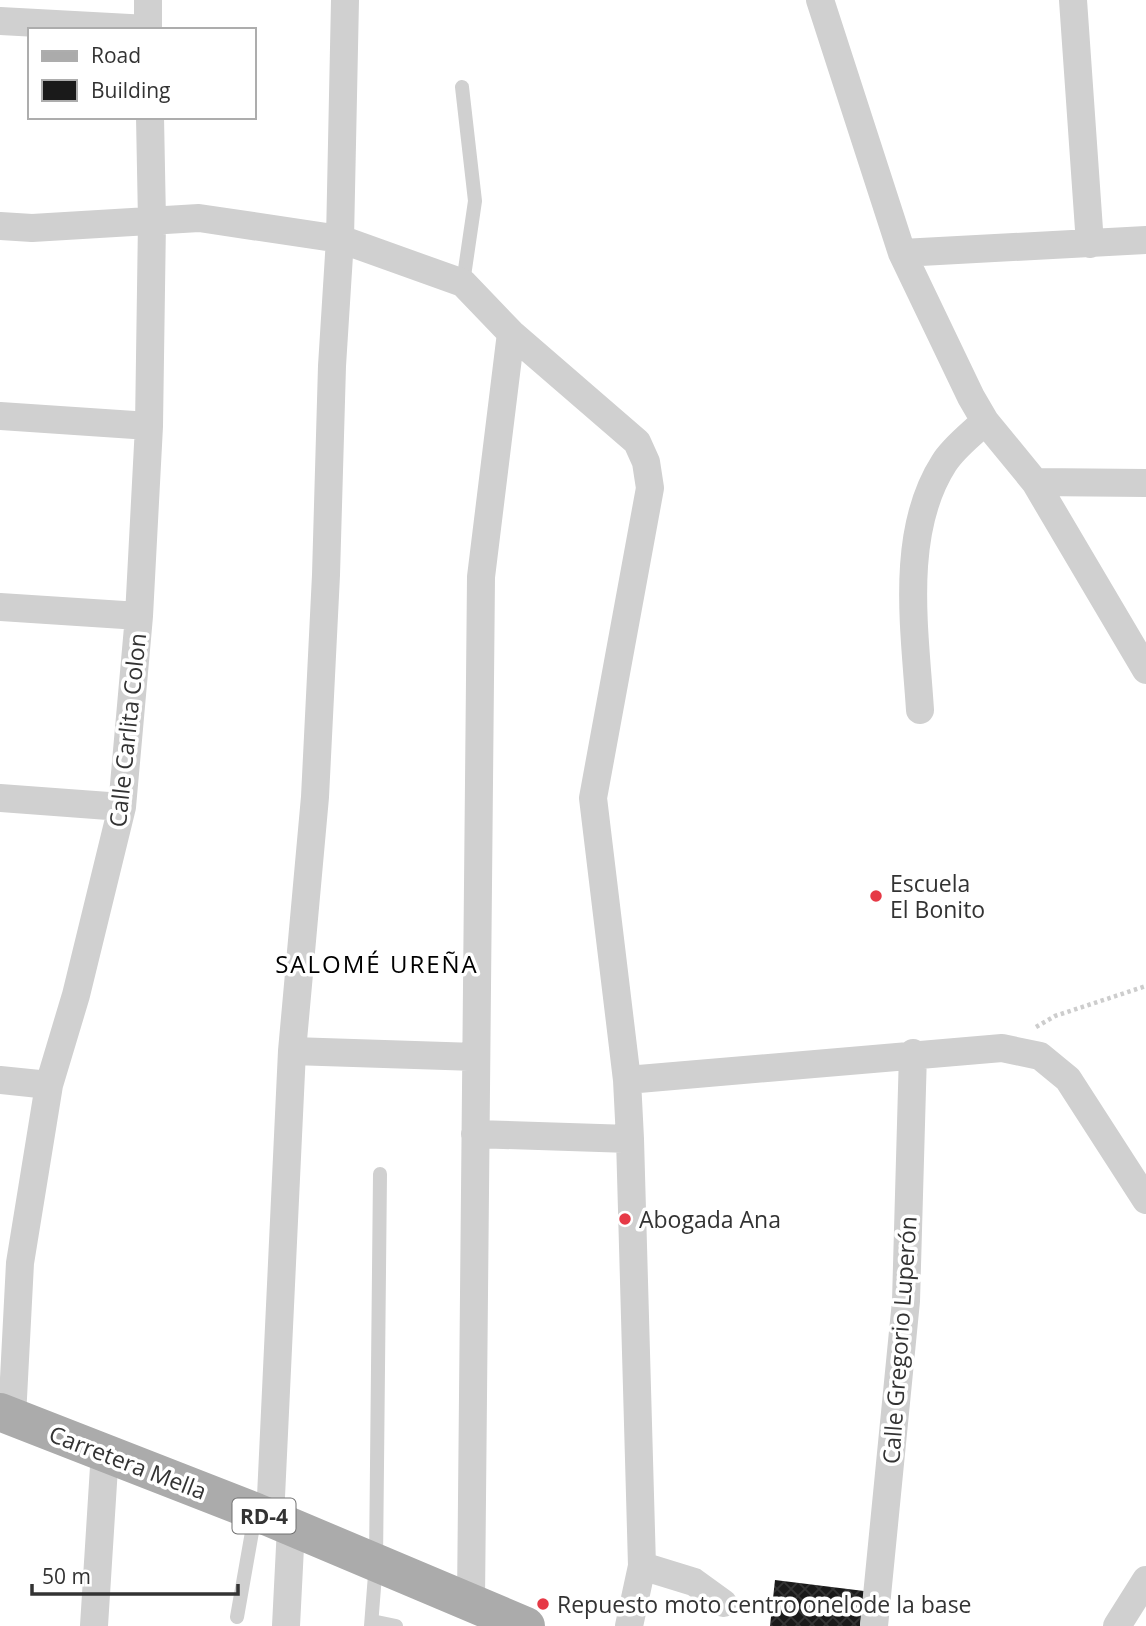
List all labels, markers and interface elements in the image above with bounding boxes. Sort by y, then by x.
legend [28,28,256,119]
text: Road [91,41,141,69]
text: Building [91,76,170,104]
street label: Calle Carlita Colon [101,631,153,829]
place label: Escuela El Bonito [890,867,985,925]
marker: Escuela El Bonito [868,888,884,904]
district label: SALOMÉ UREÑA [275,947,479,980]
place label: Abogada Ana [639,1203,781,1235]
marker: Abogada Ana [617,1211,633,1227]
street label: Calle Gregorio Luperón [874,1215,924,1465]
street label: Carretera Mella [45,1417,211,1507]
road number: RD-4 [232,1498,296,1534]
scale bar [32,1552,238,1596]
text: 50 m [42,1562,91,1590]
place label: Repuesto moto centro onelode la base [557,1588,972,1620]
marker: Repuesto moto centro onelode la base [535,1596,551,1612]

